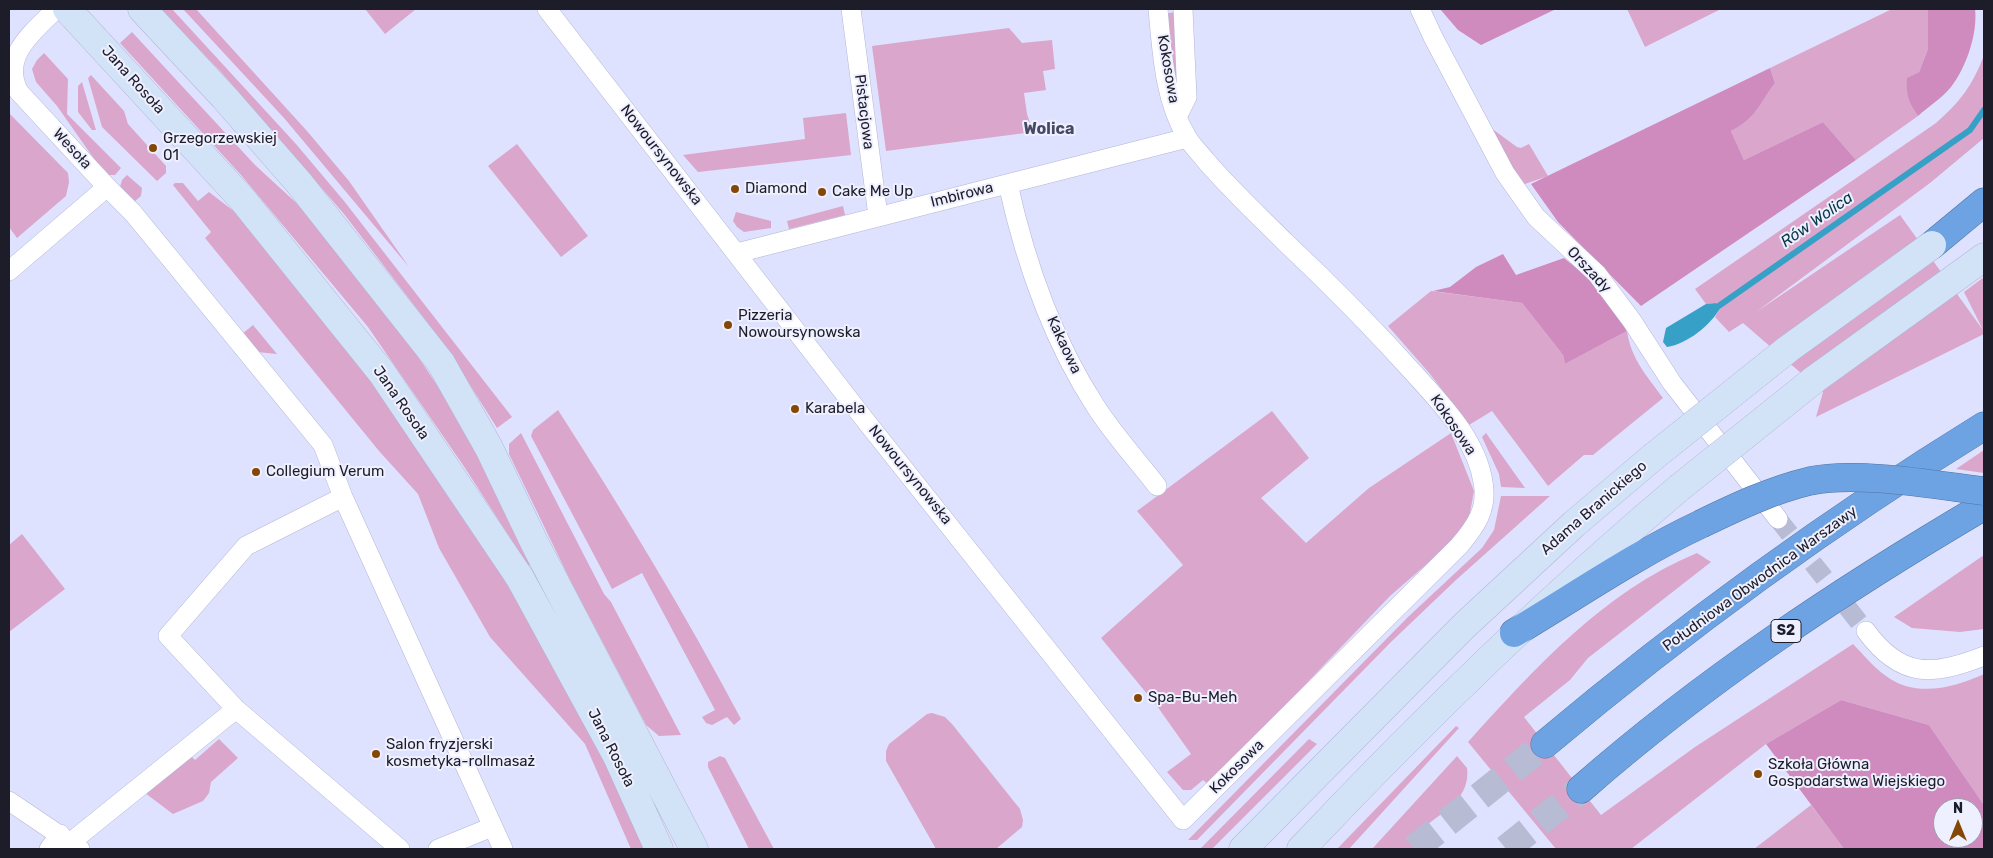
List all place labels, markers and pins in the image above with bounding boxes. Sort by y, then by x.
place label: Grzegorzewskiej 01 [163,130,277,165]
marker: Grzegorzewskiej 01 [147,142,159,154]
place label: Diamond [745,180,807,198]
marker: Diamond [729,183,741,195]
place label: Cake Me Up [832,183,913,201]
marker: Cake Me Up [816,186,828,198]
place label: Pizzeria Nowoursynowska [738,307,861,342]
marker: Pizzeria Nowoursynowska [722,319,734,331]
place label: Karabela [805,400,865,418]
marker: Karabela [789,403,801,415]
place label: Collegium Verum [266,463,384,481]
marker: Collegium Verum [250,466,262,478]
place label: Spa-Bu-Meh [1148,689,1237,707]
marker: Spa-Bu-Meh [1132,692,1144,704]
place label: Salon fryzjerski kosmetyka-rollmasaż [386,736,535,771]
marker: Salon fryzjerski kosmetyka-rollmasaż [370,748,382,760]
place label: Szkoła Główna Gospodarstwa Wiejskiego [1768,756,1945,791]
marker: Szkoła Główna Gospodarstwa Wiejskiego [1752,768,1764,780]

